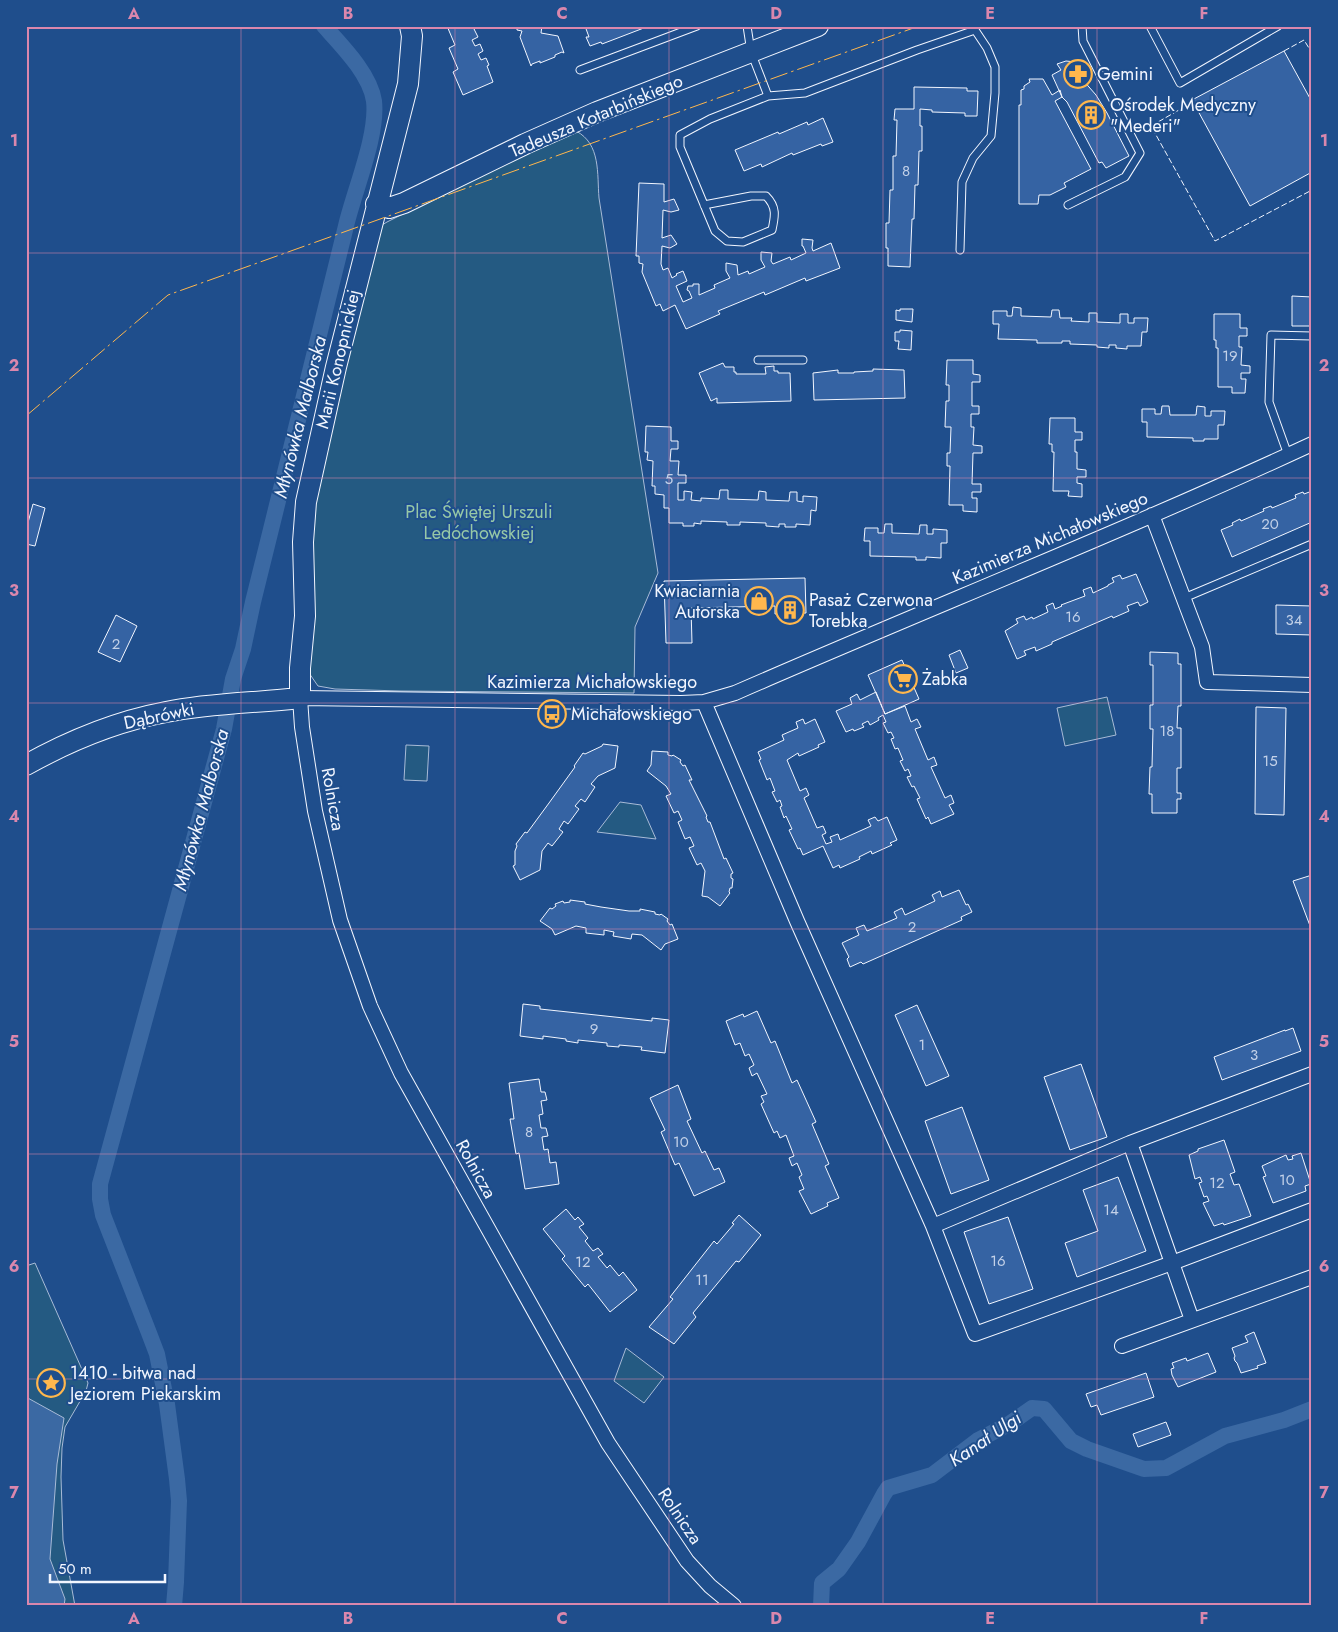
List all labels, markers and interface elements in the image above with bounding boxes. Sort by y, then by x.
text: A [127,2,140,25]
text: B [343,2,353,25]
text: C [556,2,568,25]
text: D [770,2,782,25]
text: E [985,2,995,25]
text: F [1200,2,1208,25]
pharmacy icon: Gemini [1063,59,1093,89]
place label: Gemini [1097,61,1153,87]
street label: Tadeusza Kotarbińskiego [505,68,687,164]
place label: Ośrodek Medyczny "Mederi" [1110,92,1256,139]
building icon: Ośrodek Medyczny "Mederi" [1076,100,1106,130]
text: 1 [10,129,18,152]
text: 1 [1320,129,1328,152]
house number: 8 [902,160,910,182]
street label: Marii Konopnickiej [309,287,367,431]
water label: Młynówka Malborska [267,333,333,501]
house number: 19 [1222,345,1238,367]
text: 2 [9,354,19,377]
text: 2 [1319,354,1329,377]
house number: 5 [665,468,673,490]
street label: Kazimierza Michałowskiego [948,485,1152,591]
park label: Plac Świętej Urszuli Ledóchowskiej [405,499,553,546]
house number: 20 [1261,513,1279,535]
place label: Kwiaciarnia Autorska [654,578,740,625]
text: 3 [9,579,19,602]
text: 3 [1319,579,1329,602]
shop icon: Kwiaciarnia Autorska [744,586,774,616]
place label: Pasaż Czerwona Torebka [809,587,933,634]
building icon: Pasaż Czerwona Torebka [775,595,805,625]
house number: 16 [1065,606,1081,628]
house number: 34 [1286,609,1303,631]
house number: 2 [112,633,120,655]
supermarket icon: Żabka [888,664,918,694]
place label: Żabka [922,666,967,692]
street label: Kazimierza Michałowskiego [487,669,697,695]
street label: Dąbrówki [121,696,197,736]
bus stop icon: Michałowskiego [537,699,567,729]
place label: Michałowskiego [571,701,692,727]
house number: 18 [1160,720,1174,742]
water label: Młynówka Malborska [166,726,236,894]
house number: 15 [1262,750,1278,772]
street label: Rolnicza [315,765,351,833]
text: 4 [8,805,20,828]
text: 4 [1318,805,1330,828]
house number: 2 [908,916,916,938]
house number: 9 [590,1018,598,1040]
text: 5 [9,1030,19,1053]
text: 5 [1319,1030,1329,1053]
house number: 1 [919,1034,925,1056]
house number: 3 [1250,1044,1258,1066]
house number: 8 [525,1121,533,1143]
house number: 10 [673,1131,689,1153]
street label: Rolnicza [449,1135,503,1203]
house number: 10 [1279,1169,1295,1191]
house number: 12 [1209,1172,1225,1194]
house number: 14 [1103,1199,1119,1221]
house number: 16 [990,1250,1006,1272]
house number: 12 [575,1251,591,1273]
text: 6 [9,1255,19,1278]
text: 6 [1319,1255,1329,1278]
house number: 11 [695,1269,709,1291]
place label: 1410 - bitwa nad Jeziorem Piekarskim [68,1360,221,1407]
place icon: 1410 - bitwa nad Jeziorem Piekarskim [36,1368,66,1398]
water label: Kanał Ulgi [943,1404,1028,1473]
text: 7 [9,1481,19,1504]
text: 7 [1319,1481,1329,1504]
street label: Rolnicza [651,1482,709,1550]
scale bar [50,1552,165,1584]
text: 50 m [58,1558,92,1580]
text: A [127,1607,140,1630]
text: B [343,1607,353,1630]
text: C [556,1607,568,1630]
text: D [770,1607,782,1630]
text: E [985,1607,995,1630]
text: F [1200,1607,1208,1630]

